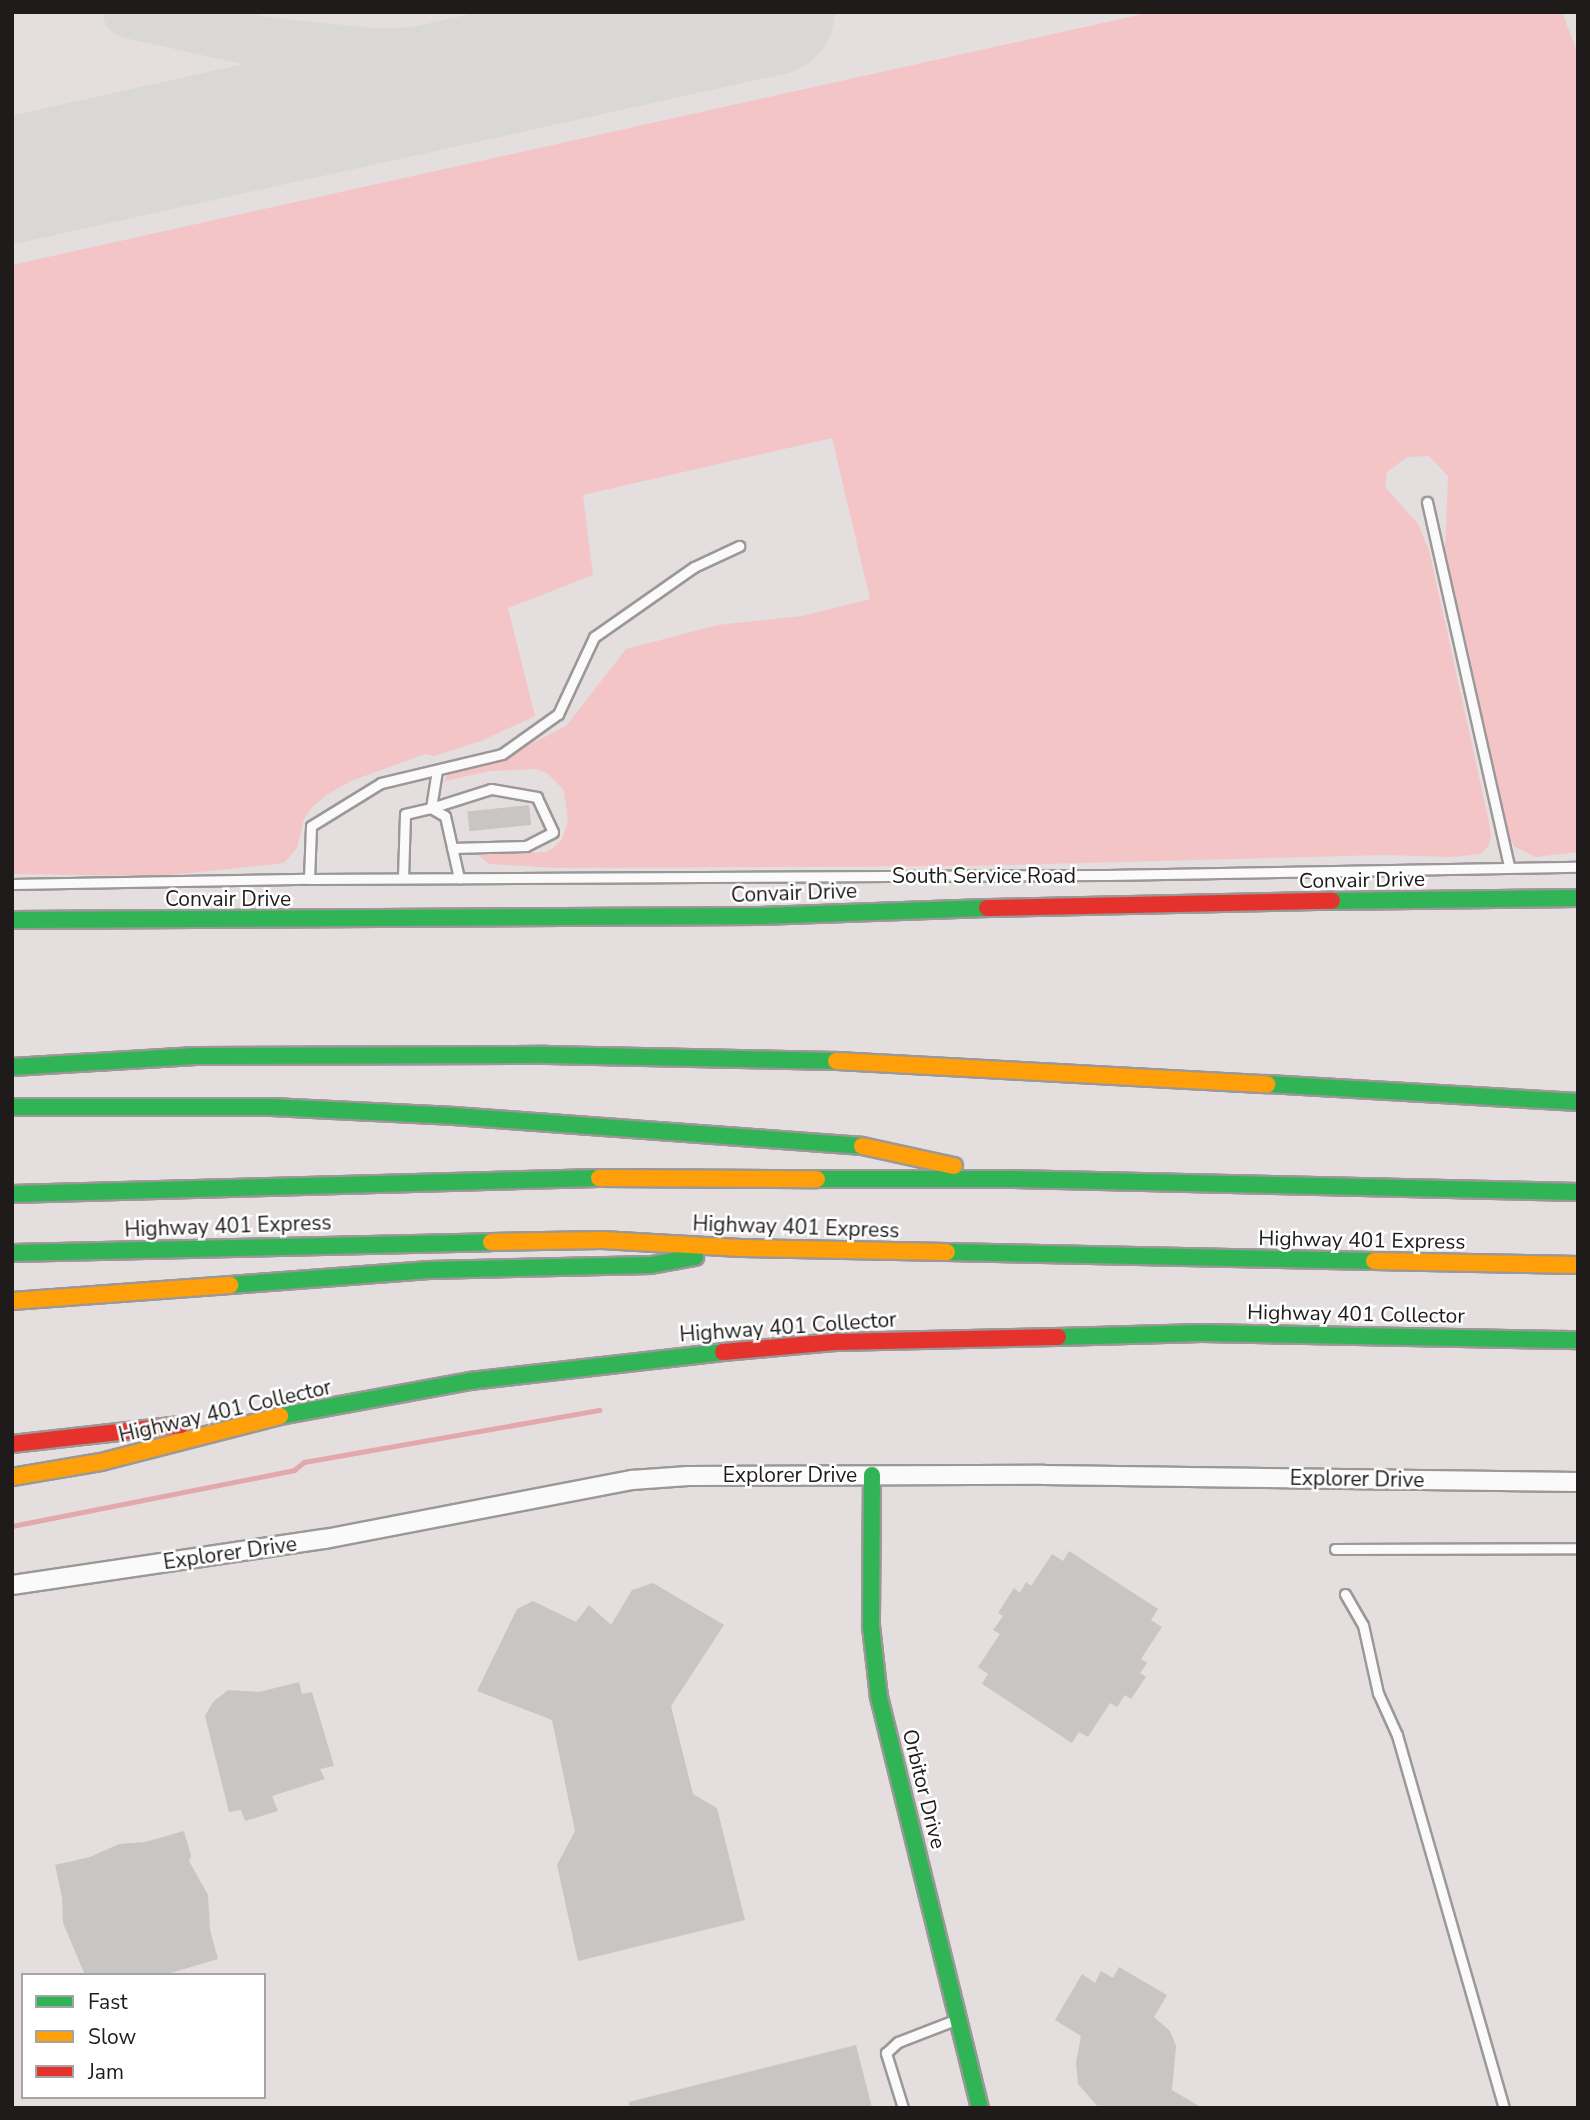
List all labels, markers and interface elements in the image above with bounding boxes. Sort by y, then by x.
street label: South Service Road [892,863,1076,889]
street label: Convair Drive [1299,866,1425,894]
street label: Convair Drive [730,878,858,908]
street label: Convair Drive [165,886,291,912]
street label: Highway 401 Express [124,1210,332,1242]
street label: Highway 401 Express [692,1211,900,1243]
street label: Highway 401 Express [1258,1226,1466,1254]
street label: Highway 401 Collector [1247,1300,1465,1328]
street label: Highway 401 Collector [679,1307,897,1347]
street label: Highway 401 Collector [116,1374,334,1448]
street label: Explorer Drive [723,1462,857,1488]
street label: Explorer Drive [1290,1465,1424,1493]
street label: Explorer Drive [162,1531,298,1575]
street label: Orbitor Drive [897,1727,951,1851]
legend [21,1973,266,2099]
text: Fast [88,1988,128,2016]
text: Slow [88,2023,136,2051]
text: Jam [88,2058,124,2086]

